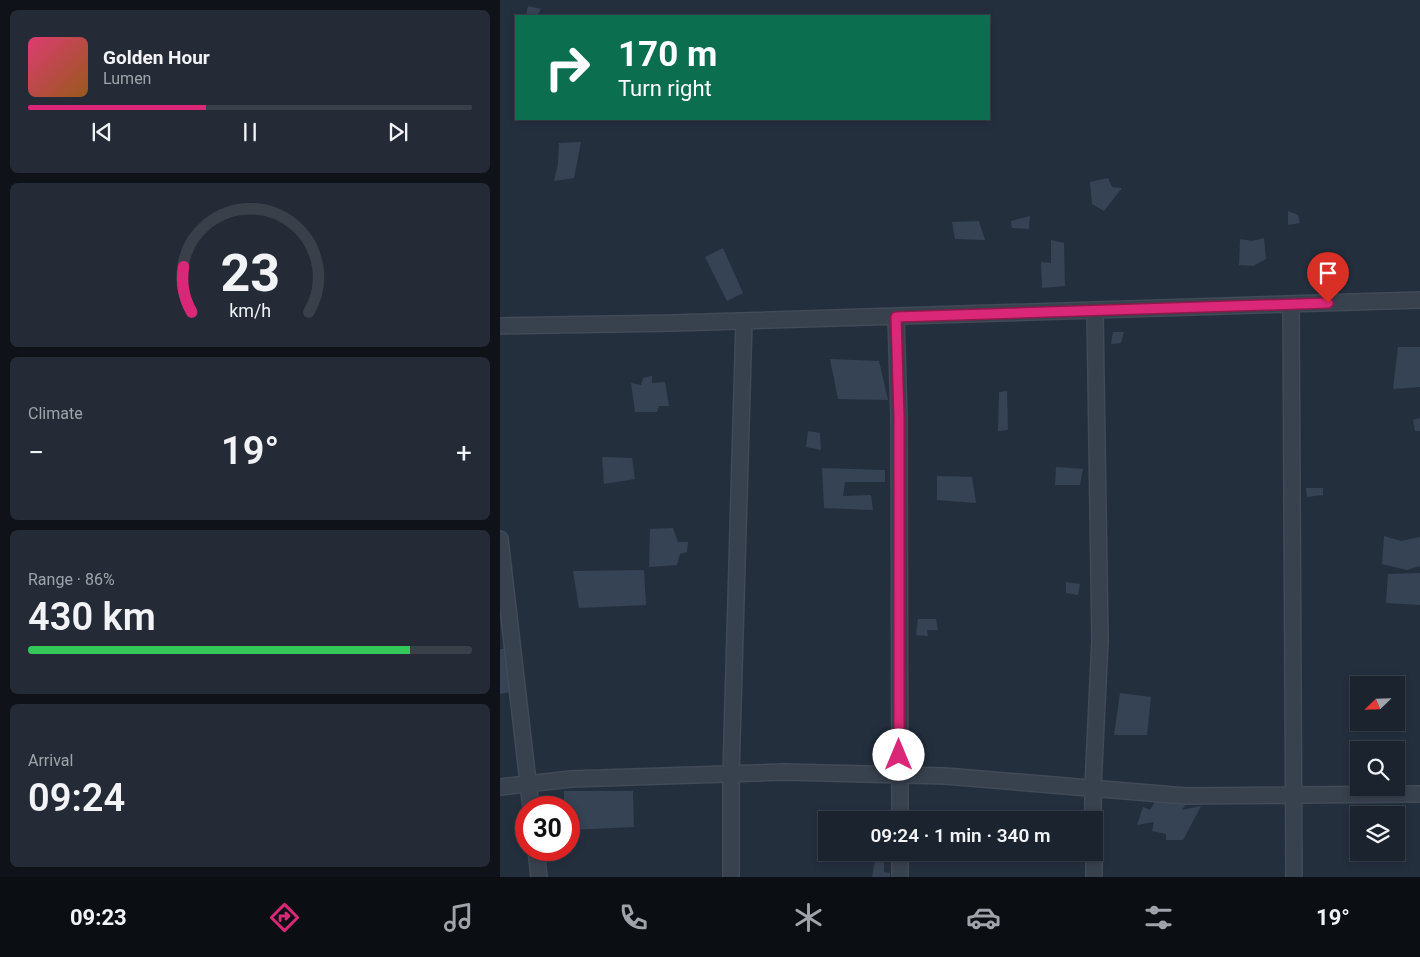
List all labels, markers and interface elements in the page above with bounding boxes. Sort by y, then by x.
text: 170 m [618,34,717,75]
icon: right [535,35,600,100]
text: Golden Hour [103,46,210,69]
text: Lumen [103,69,151,88]
text: Turn right [618,76,712,101]
icon: previous [88,118,116,146]
icon: pause [236,118,264,146]
icon: next [384,118,412,146]
text: 23 [220,243,280,304]
pin [1307,252,1349,303]
icon: arrive [1314,259,1342,287]
text: km/h [229,300,271,321]
text: Climate [28,404,83,423]
text: 19° [221,429,279,473]
text: − [28,436,44,469]
text: + [456,436,472,469]
text: Range · 86% [28,570,115,589]
text: 430 km [28,595,156,639]
north arrow [1350,676,1405,731]
map controls [1350,676,1405,861]
position arrow [872,728,924,780]
button: search [1350,741,1405,796]
text: Arrival [28,751,73,770]
text: 09:24 [28,776,125,820]
speed limit sign: 30 [515,796,580,861]
button: layers [1350,806,1405,861]
text: 09:24 · 1 min · 340 m [870,824,1051,847]
icon: directions [267,900,302,935]
icon: music [441,900,476,935]
icon: phone [616,900,651,935]
icon: climate [791,900,826,935]
icon: car [966,900,1001,935]
icon: filters [1141,900,1176,935]
text: 09:23 [70,905,127,930]
text: 19° [1316,905,1350,930]

